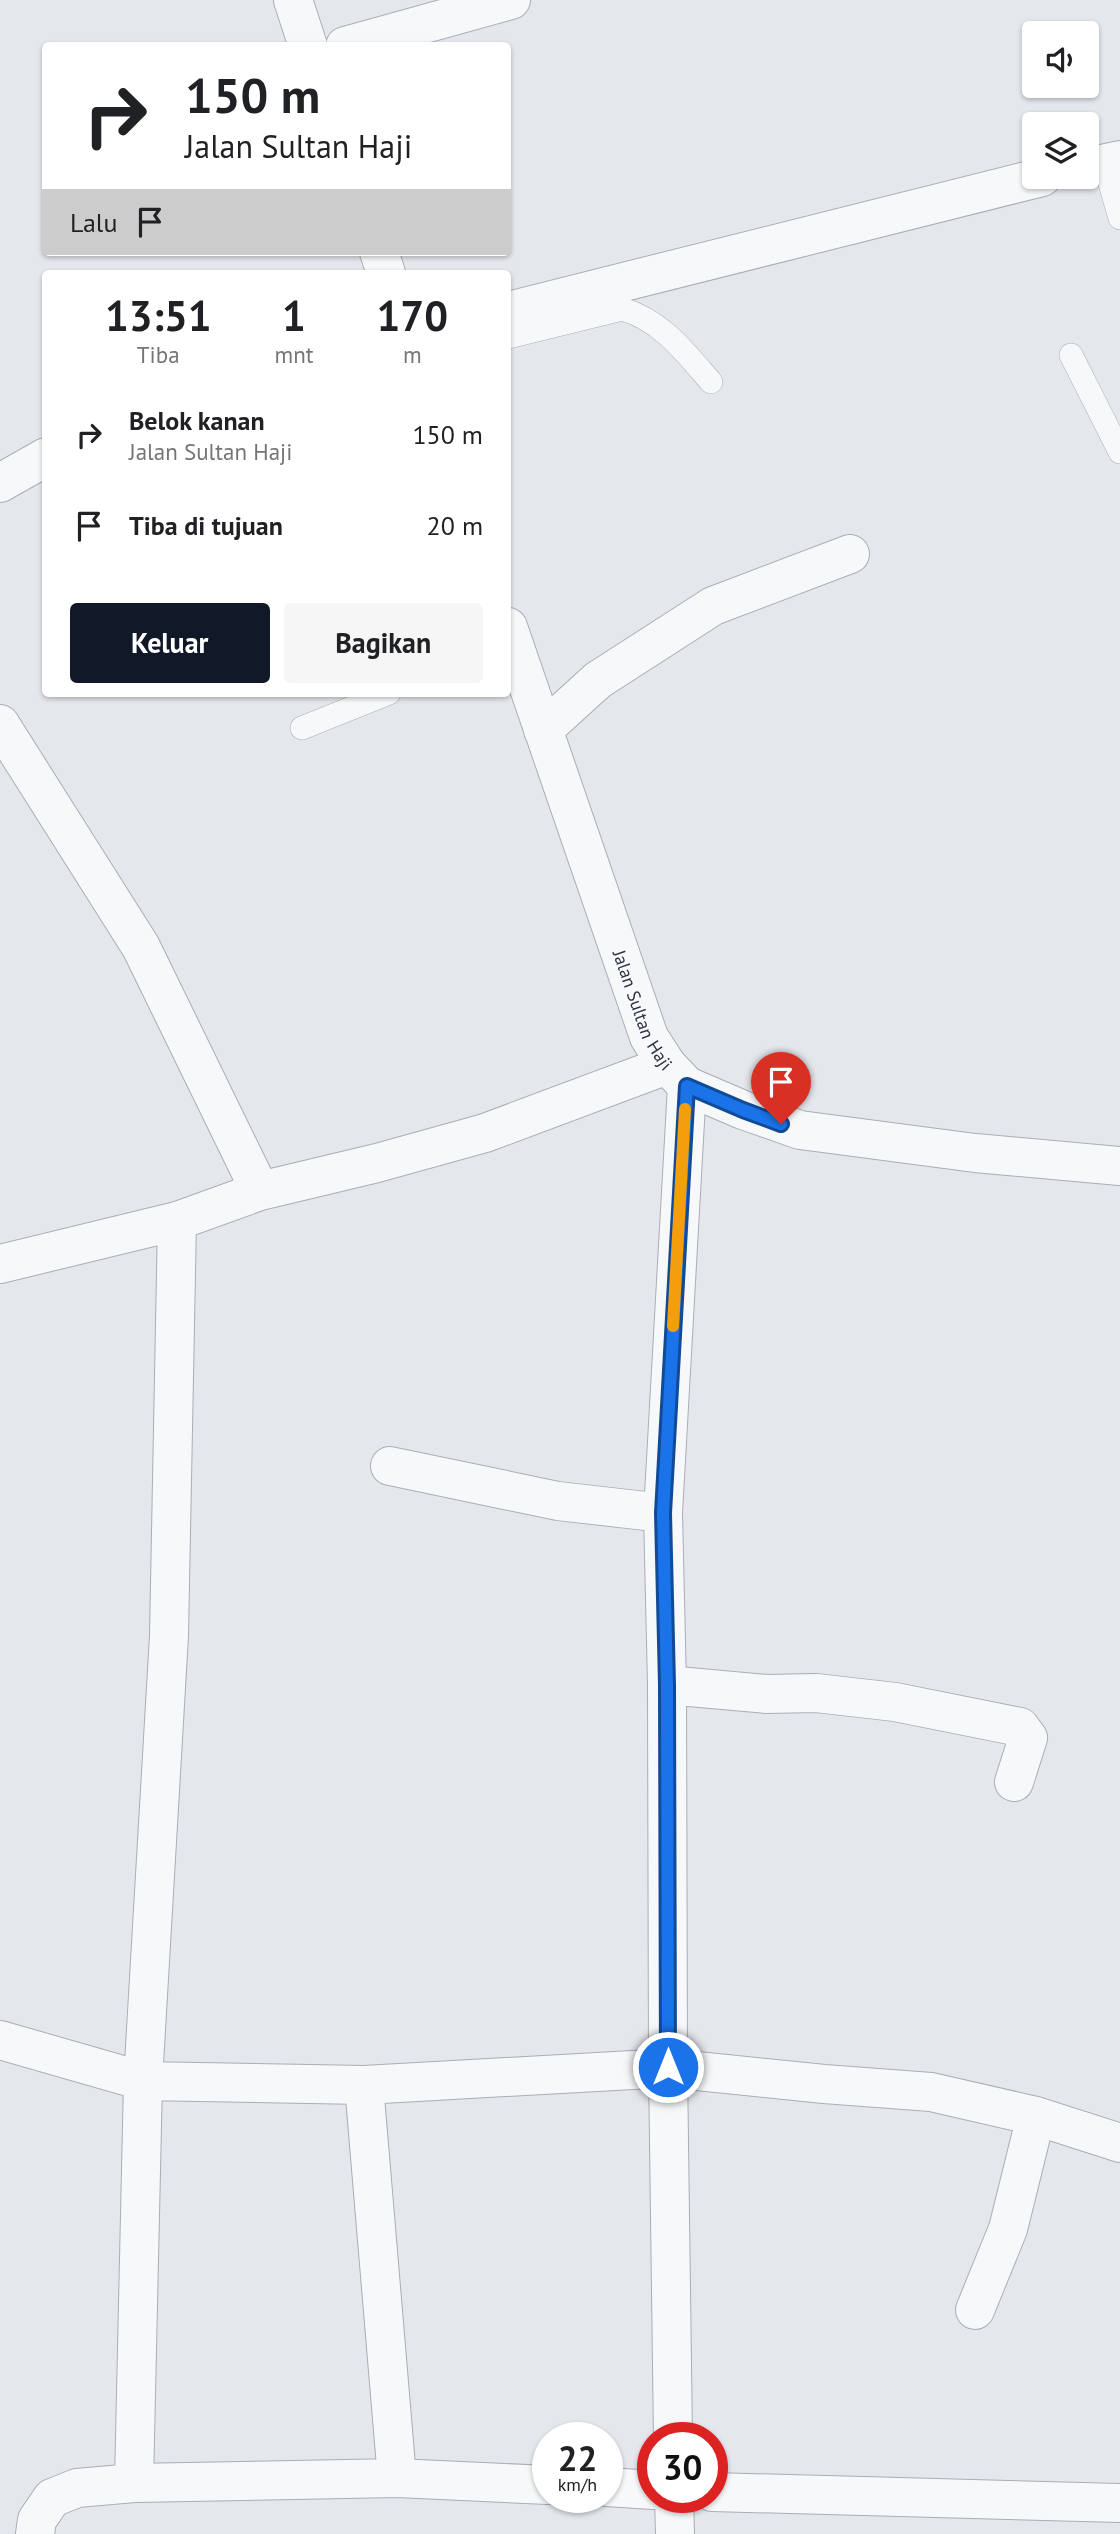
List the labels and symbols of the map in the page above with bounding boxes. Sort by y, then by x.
street label: Jalan Sultan Haji [608,946,677,1075]
pin [751,1052,811,1124]
position arrow [631,2030,705,2104]
speed limit sign: 30 [637,2422,728,2513]

